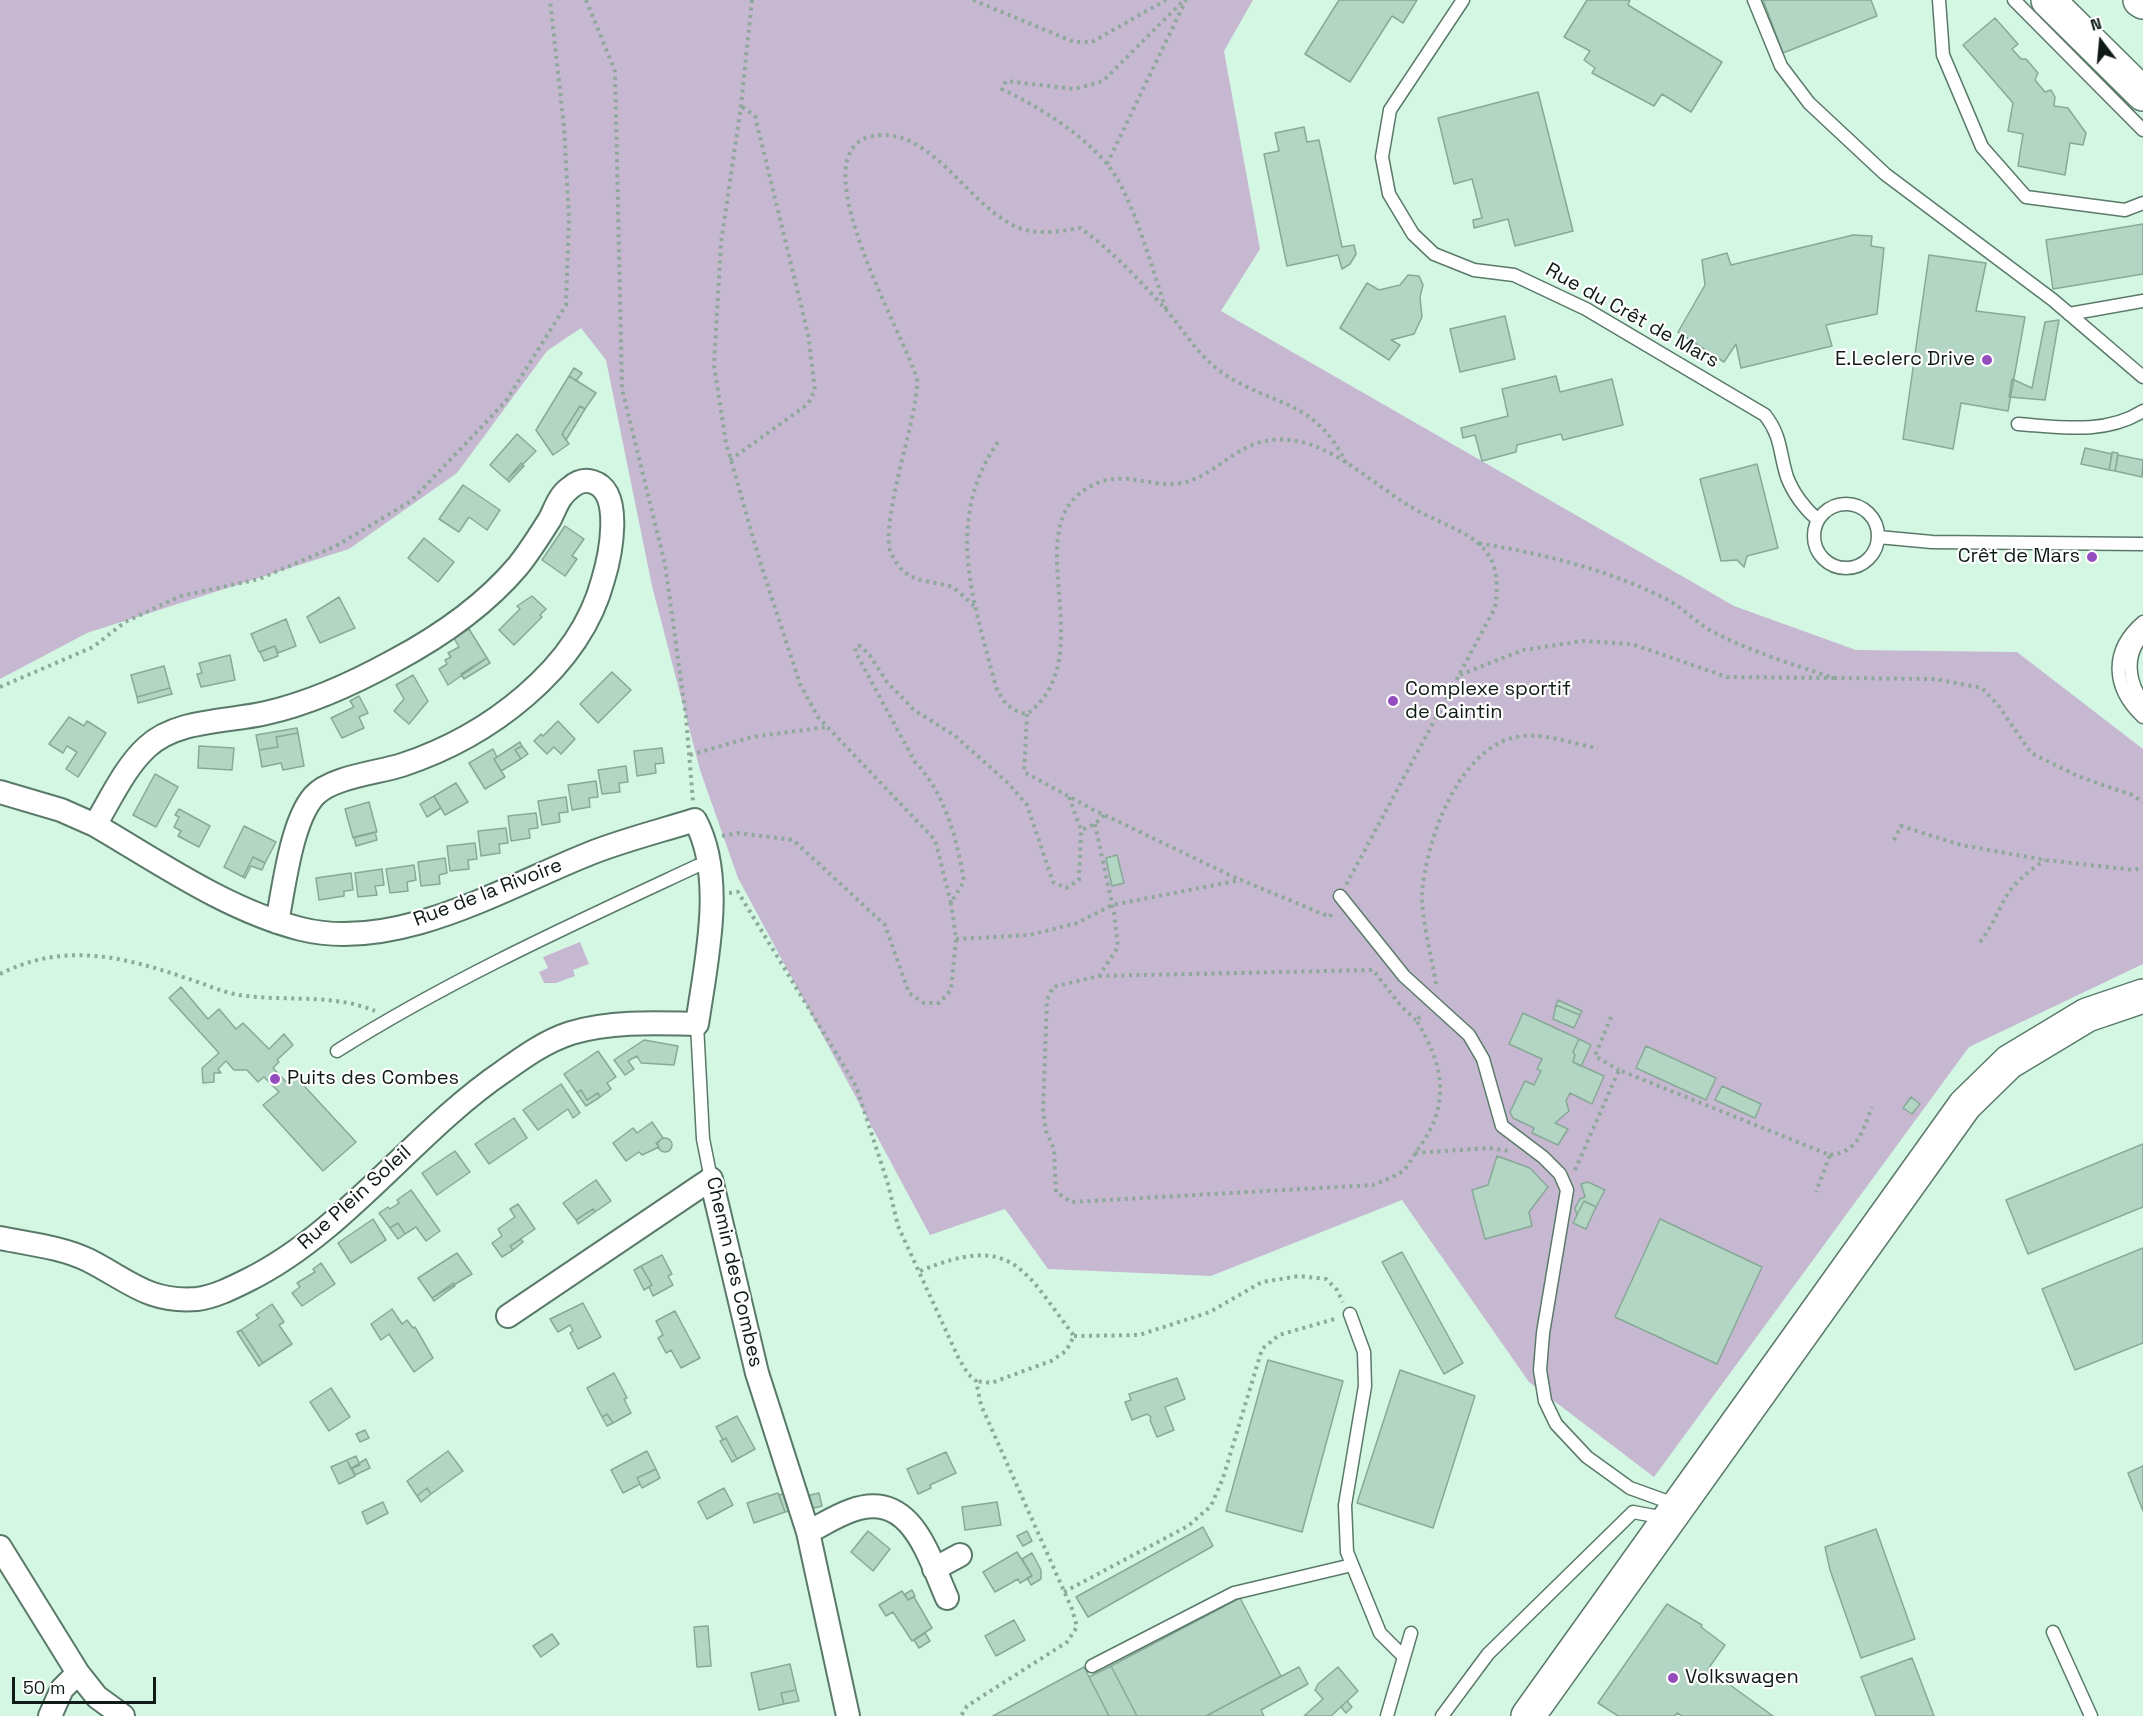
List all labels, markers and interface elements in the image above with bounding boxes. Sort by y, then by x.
north arrow [2071,12,2131,72]
text: N [2088,13,2104,36]
street label: Rue du Crêt de Mars [1541,258,1723,374]
place label: E.Leclerc Drive [1835,348,1975,372]
marker: E.Leclerc Drive [1980,353,1994,367]
place label: Crêt de Mars [1958,545,2080,569]
marker: Crêt de Mars [2085,550,2099,564]
place label: Complexe sportif de Caintin [1405,678,1571,725]
marker: Complexe sportif de Caintin [1386,694,1400,708]
street label: Rue de la Rivoire [410,854,566,932]
place label: Puits des Combes [287,1067,459,1091]
marker: Puits des Combes [268,1072,282,1086]
street label: Rue Plein Soleil [293,1141,417,1255]
street label: Chemin des Combes [700,1175,768,1369]
scale bar [15,1665,159,1703]
place label: Volkswagen [1685,1666,1799,1690]
marker: Volkswagen [1666,1671,1680,1685]
text: 50 m [23,1676,65,1699]

